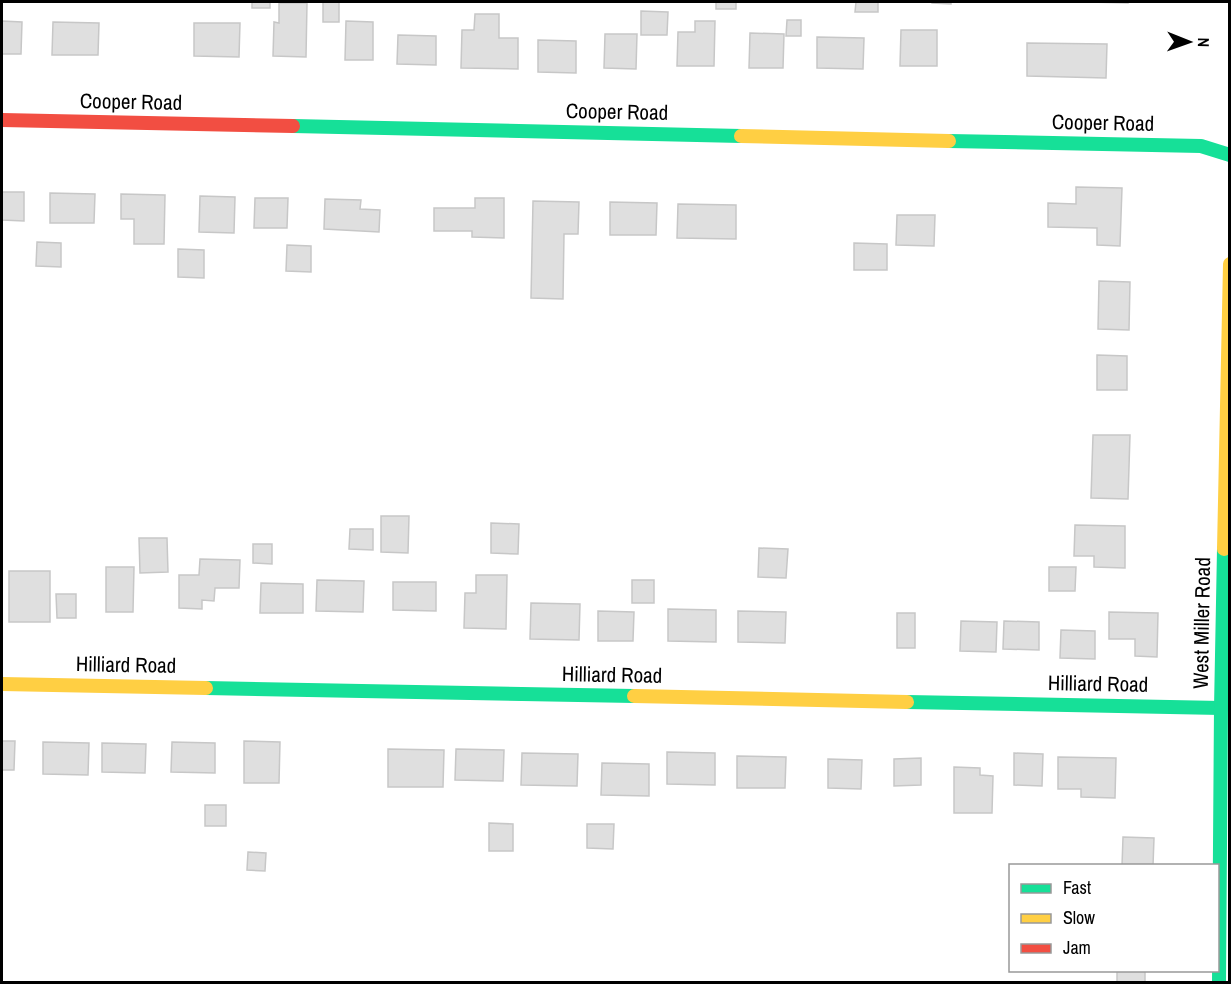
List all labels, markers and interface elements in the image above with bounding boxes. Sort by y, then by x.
north arrow [1159,12,1219,72]
text: N [1193,37,1215,47]
street label: Cooper Road [80,86,182,117]
street label: Cooper Road [566,96,668,127]
street label: Cooper Road [1052,107,1154,138]
street label: West Miller Road [1186,557,1217,689]
street label: Hilliard Road [76,649,177,680]
street label: Hilliard Road [562,659,663,690]
street label: Hilliard Road [1048,668,1149,699]
legend [1009,864,1219,972]
text: Fast [1063,875,1091,900]
text: Slow [1063,905,1095,930]
text: Jam [1063,935,1091,960]

